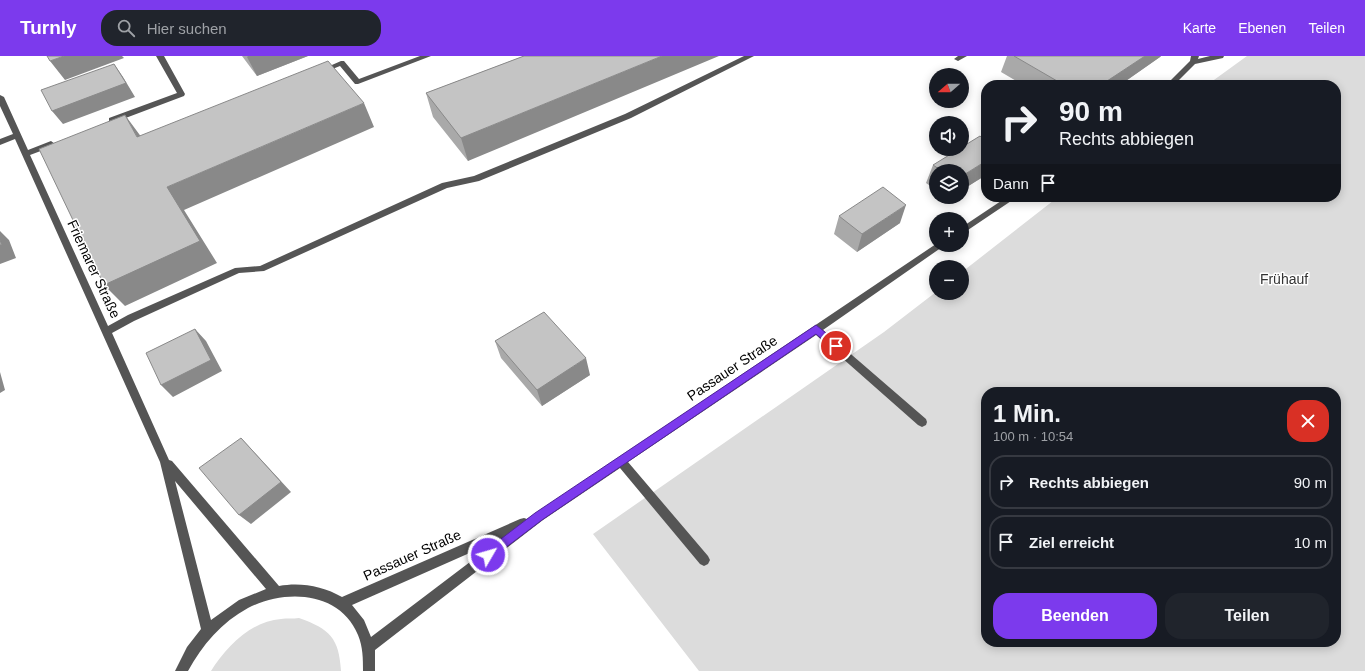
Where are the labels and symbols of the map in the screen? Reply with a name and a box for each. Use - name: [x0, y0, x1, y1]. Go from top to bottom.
- north arrow: [929, 68, 969, 108]
- street label: Friemarer Straße: [64, 217, 124, 321]
- park label: Frühauf: [1260, 271, 1308, 287]
- pin: [819, 329, 853, 363]
- street label: Passauer Straße: [684, 332, 780, 404]
- street label: Passauer Straße: [361, 526, 463, 584]
- position arrow: [467, 534, 509, 576]

